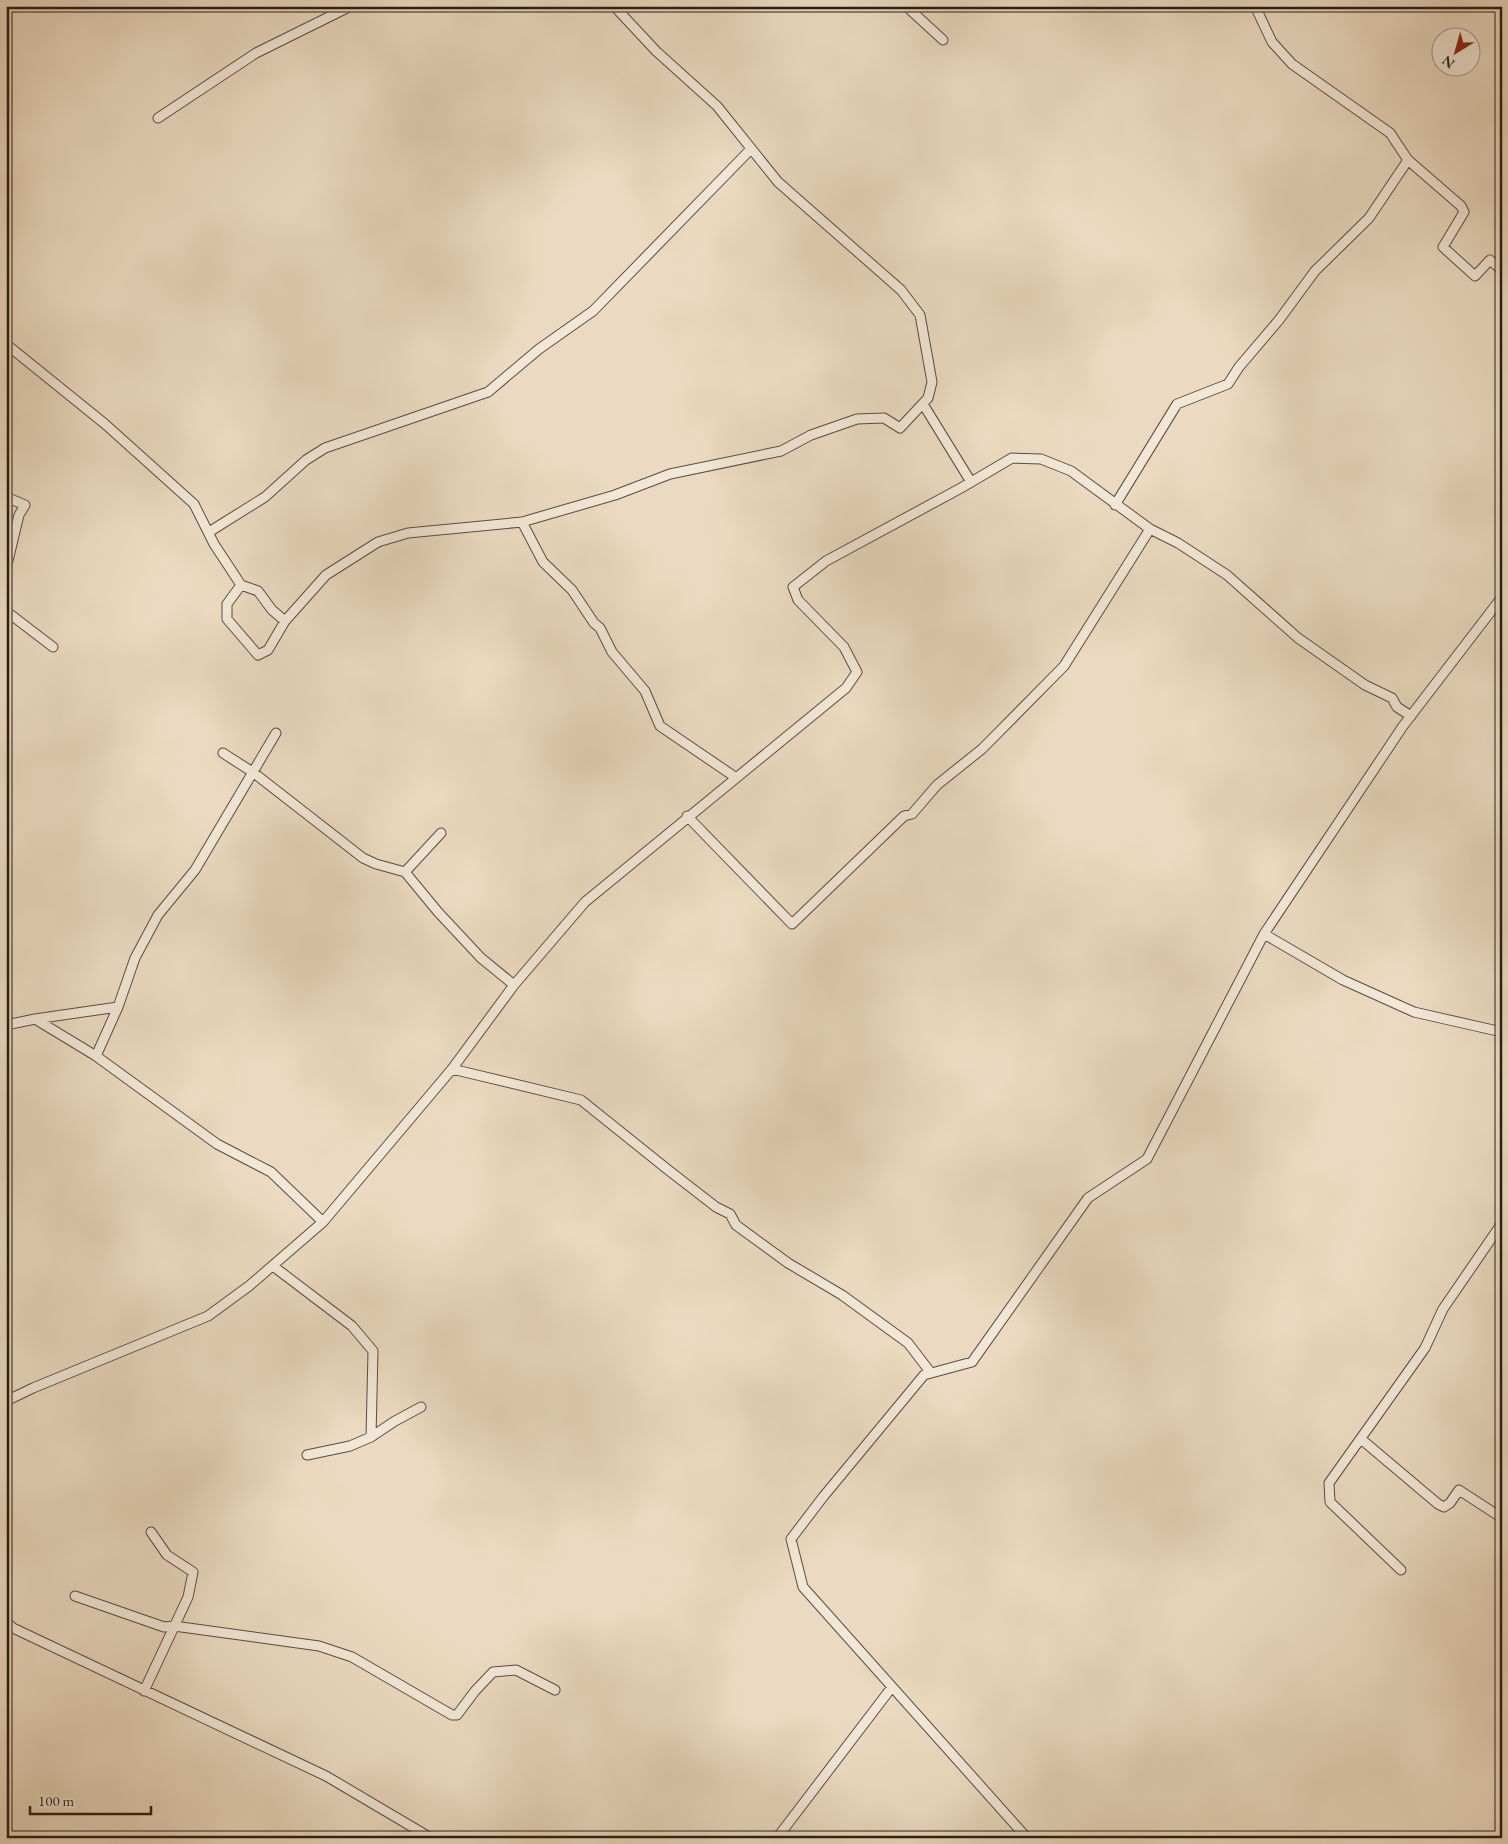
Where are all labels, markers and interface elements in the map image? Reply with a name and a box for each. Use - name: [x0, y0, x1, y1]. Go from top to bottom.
- north arrow: [1430, 28, 1480, 78]
- text: N: [1438, 51, 1458, 73]
- scale bar: [30, 1784, 151, 1816]
- text: 100 m: [38, 1791, 75, 1810]

